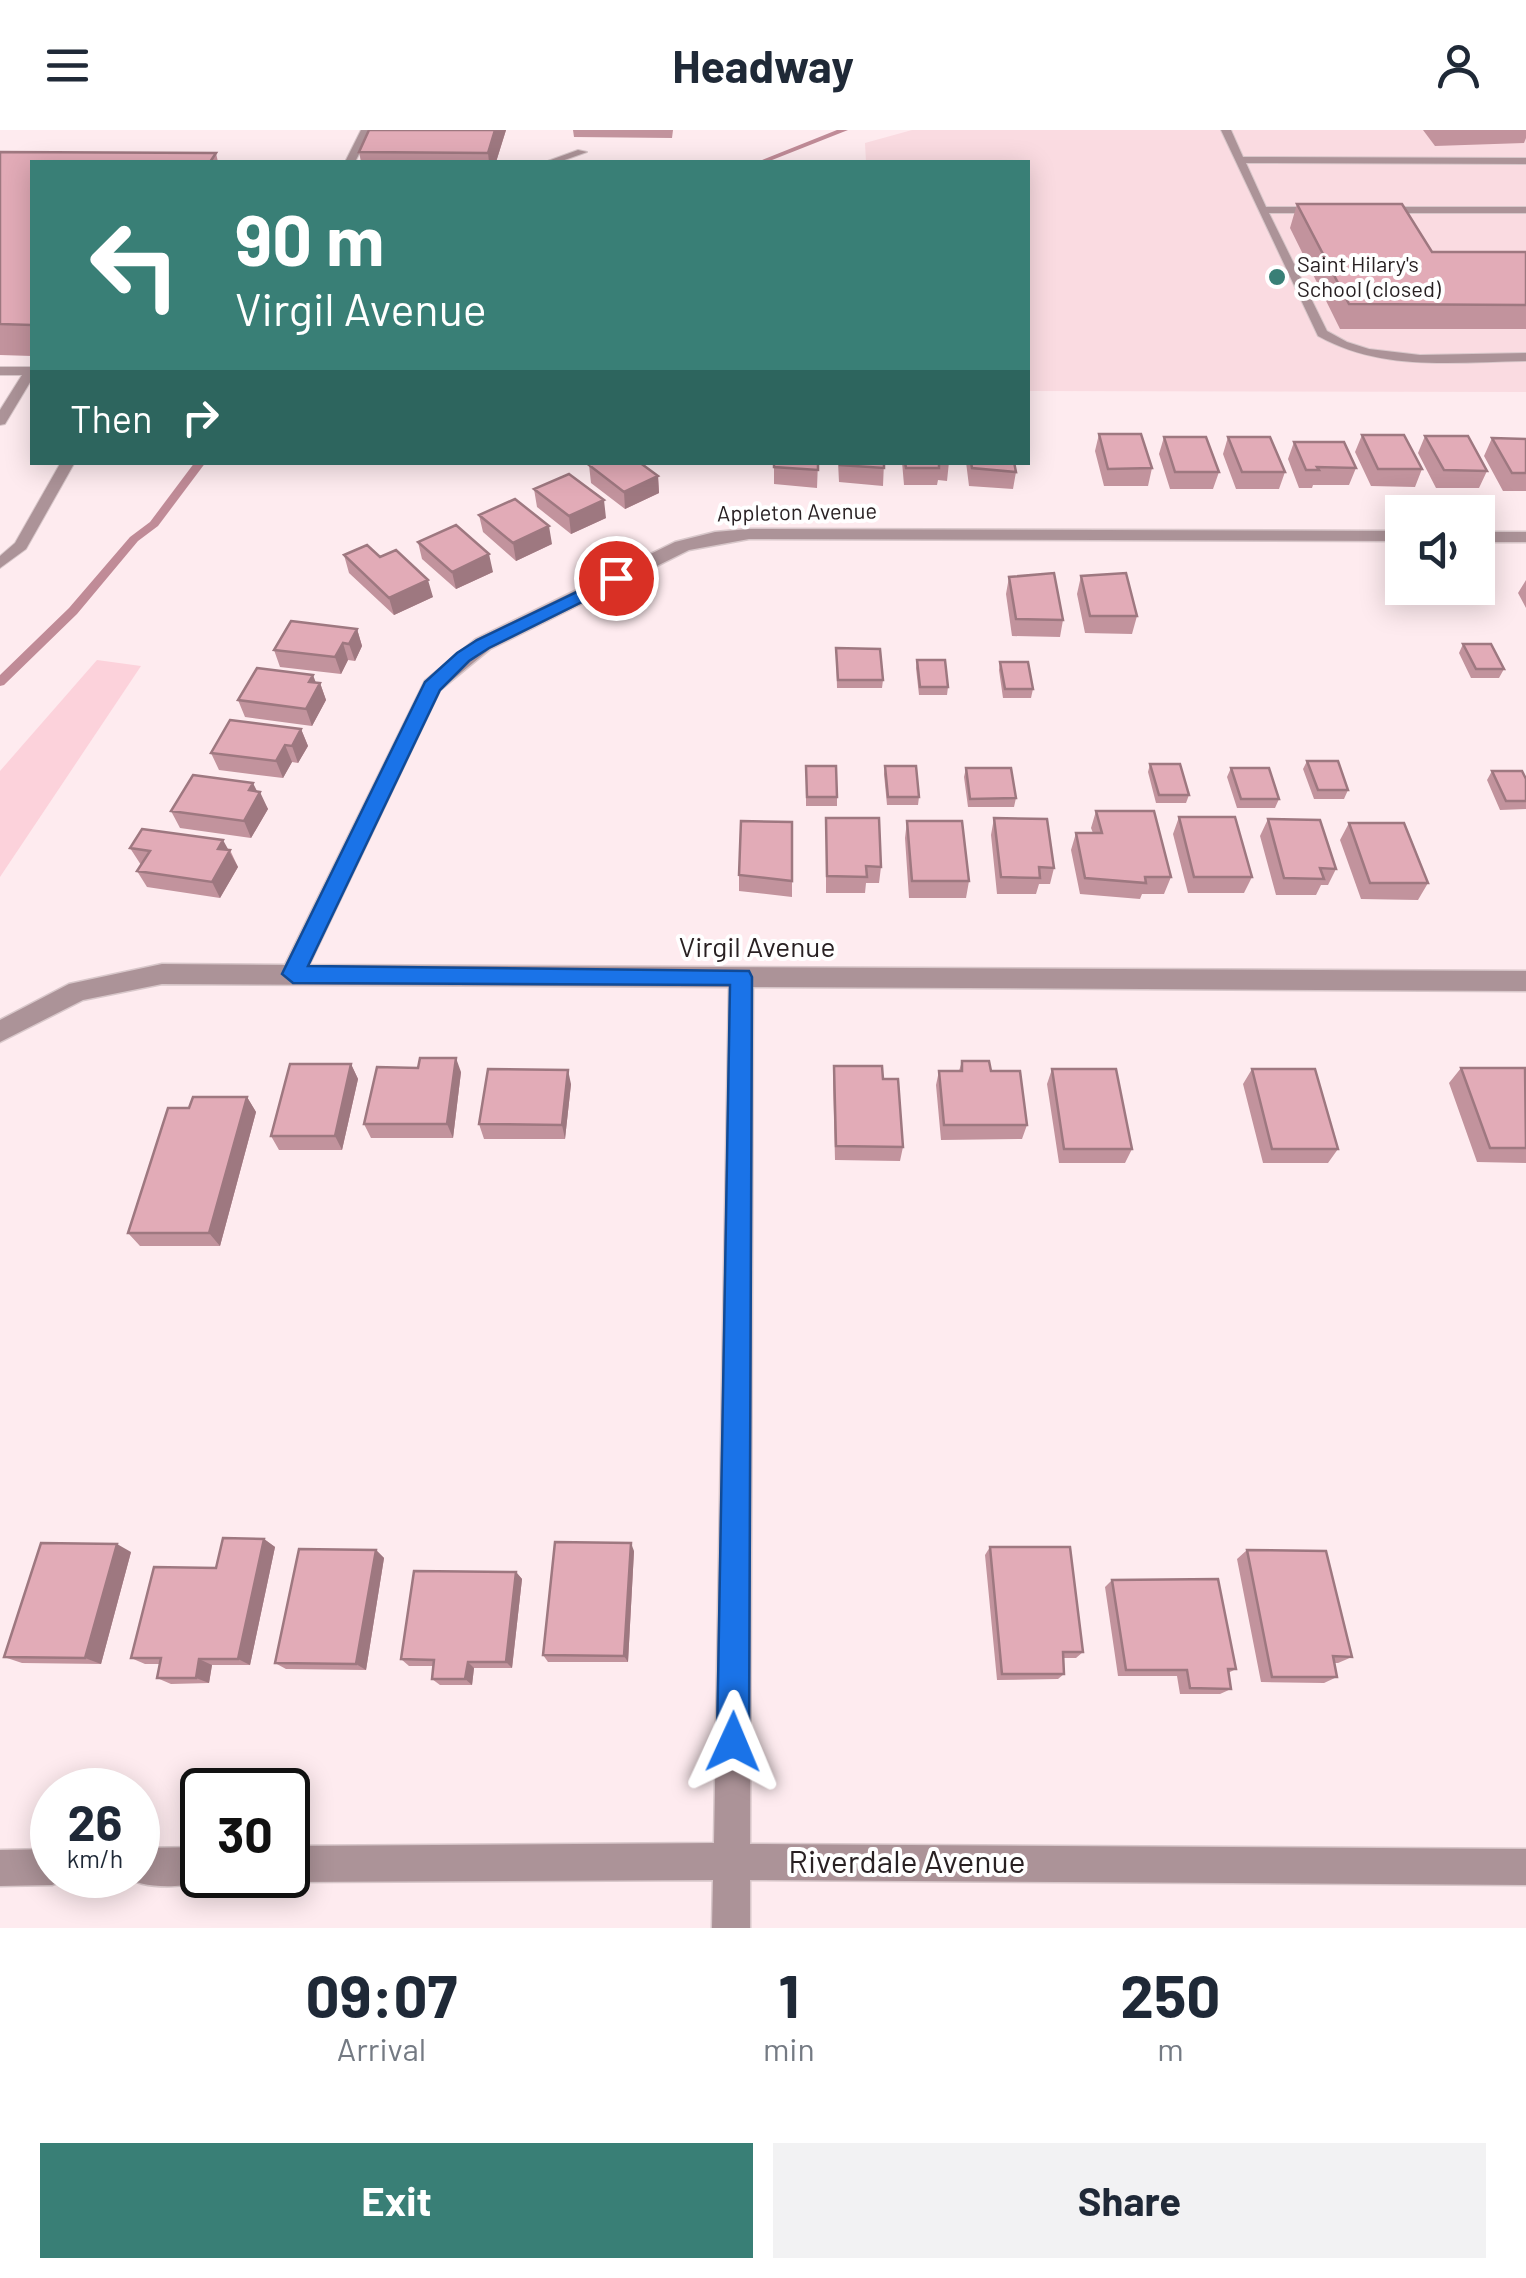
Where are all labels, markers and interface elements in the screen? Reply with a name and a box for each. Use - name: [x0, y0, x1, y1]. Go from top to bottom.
- icon: menu: [40, 38, 95, 93]
- text: Headway: [672, 38, 854, 92]
- icon: person: [1431, 38, 1486, 93]
- text: 90 m: [235, 196, 385, 280]
- icon: left: [70, 200, 200, 330]
- place label: Saint Hilary's School (closed): [1297, 250, 1441, 301]
- marker: Saint Hilary's School (closed): [1266, 266, 1288, 288]
- text: Virgil Avenue: [235, 281, 487, 335]
- icon: right: [173, 390, 228, 445]
- text: Then: [70, 395, 153, 441]
- map controls: [1385, 495, 1495, 605]
- button: sound: [1385, 495, 1495, 605]
- street label: Appleton Avenue: [717, 497, 877, 525]
- pin: [574, 536, 659, 621]
- icon: arrive: [589, 551, 644, 606]
- street label: Virgil Avenue: [679, 929, 835, 963]
- position arrow: [681, 1690, 785, 1794]
- speed limit sign: 30: [180, 1768, 310, 1898]
- text: 26: [68, 1791, 122, 1851]
- street label: Riverdale Avenue: [788, 1841, 1026, 1879]
- text: km/h: [67, 1843, 123, 1873]
- text: 09:07: [306, 1958, 457, 2030]
- text: 1: [778, 1958, 799, 2030]
- text: 250: [1120, 1958, 1220, 2030]
- text: Arrival: [337, 2029, 426, 2067]
- text: min: [763, 2029, 815, 2067]
- text: m: [1157, 2029, 1184, 2067]
- button: Exit: [40, 2143, 753, 2258]
- button: Share: [773, 2143, 1486, 2258]

